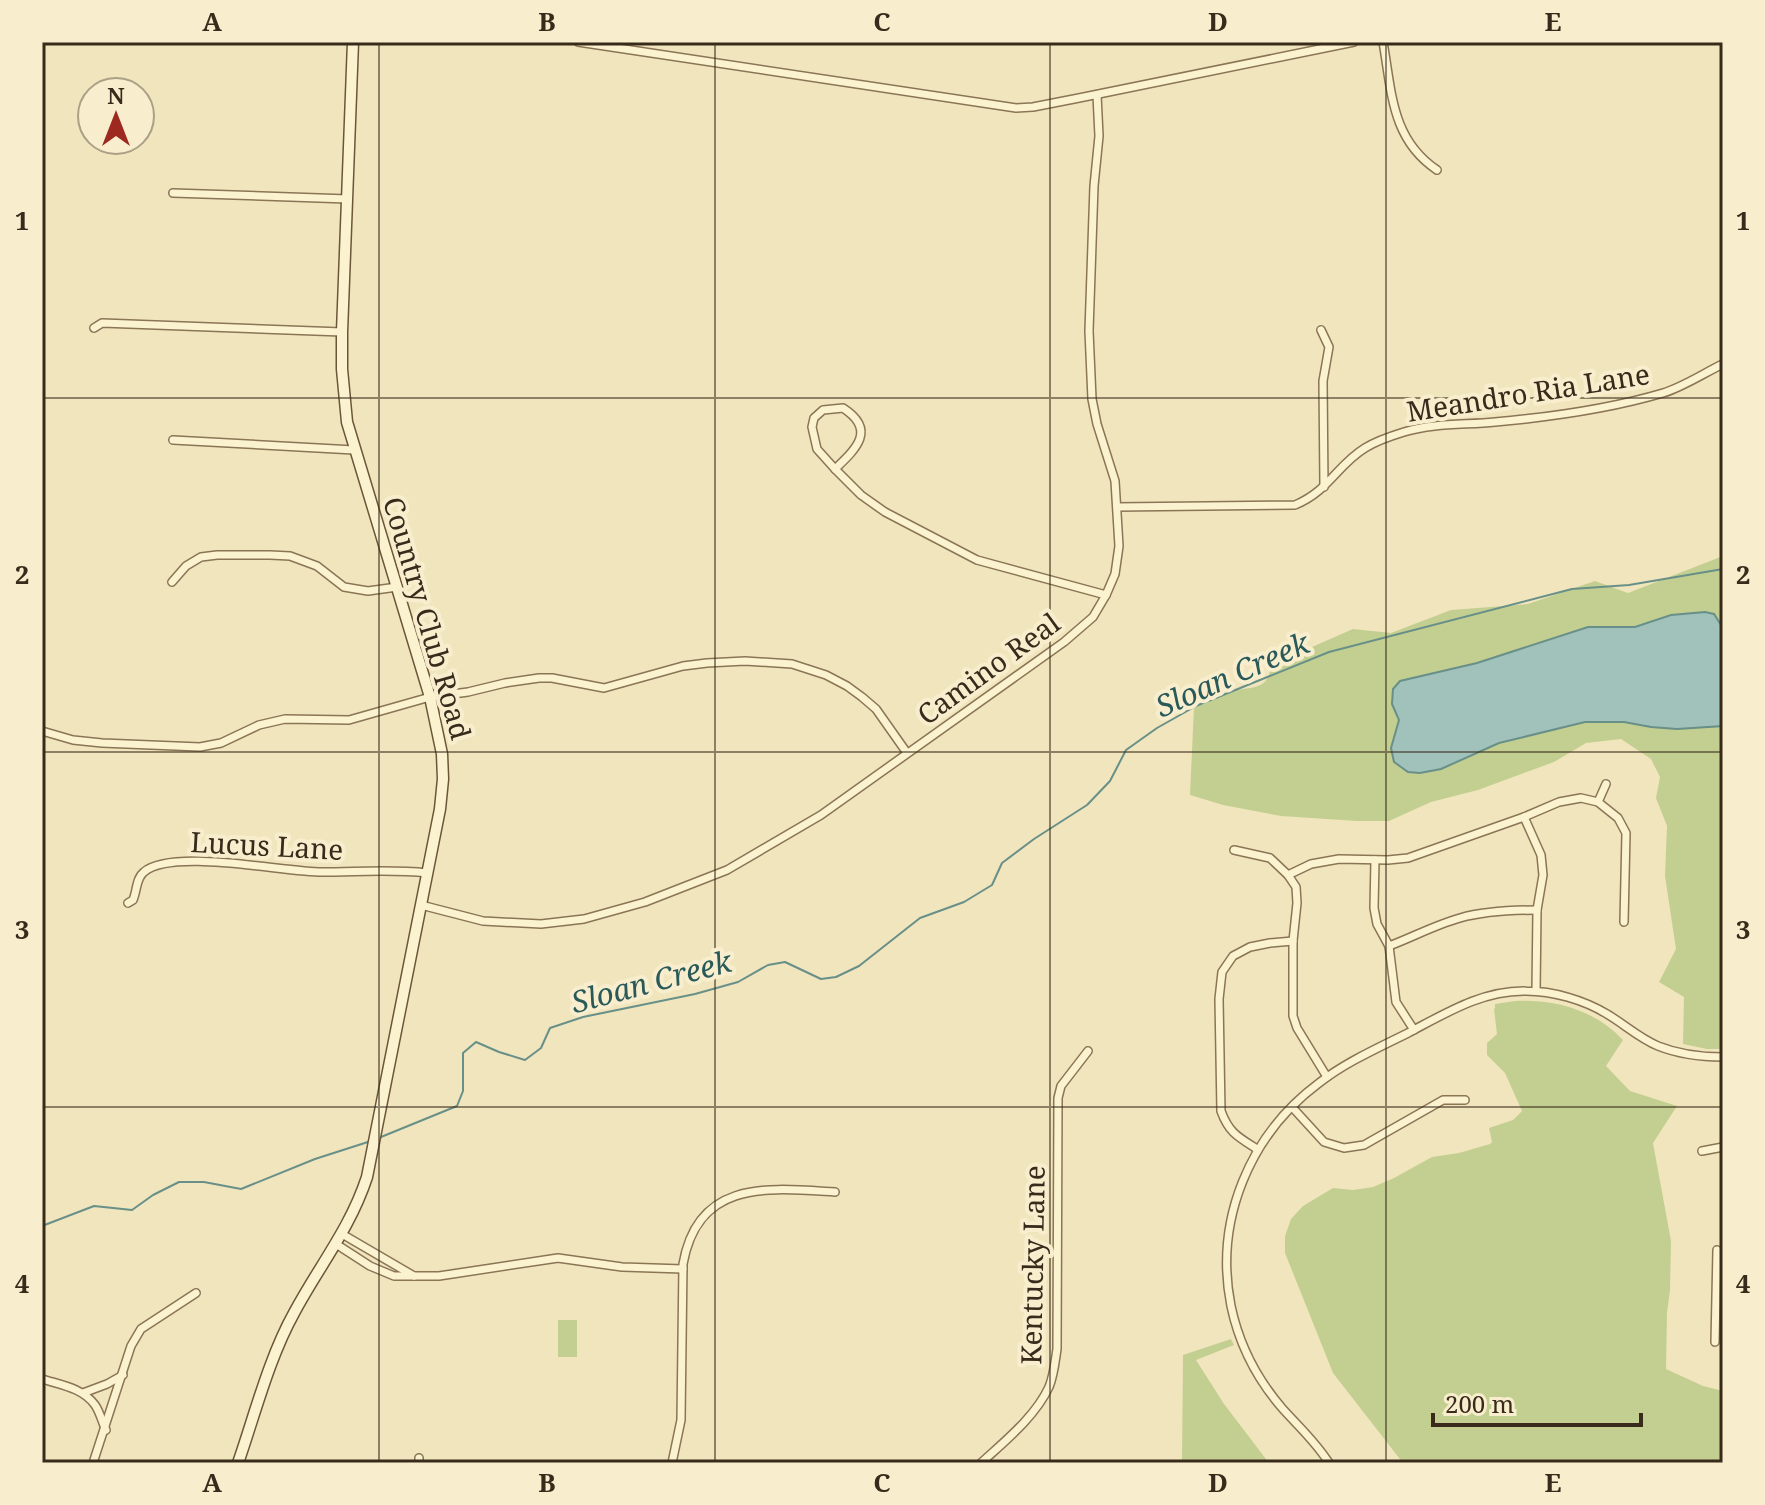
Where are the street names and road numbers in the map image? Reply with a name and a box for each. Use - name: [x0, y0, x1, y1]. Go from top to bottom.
- street label: Meandro Ria Lane: [1404, 354, 1652, 430]
- street label: Country Club Road: [375, 492, 481, 744]
- street label: Camino Real: [909, 603, 1067, 733]
- street label: Lucus Lane: [190, 822, 344, 868]
- street label: Kentucky Lane: [1011, 1165, 1053, 1365]

